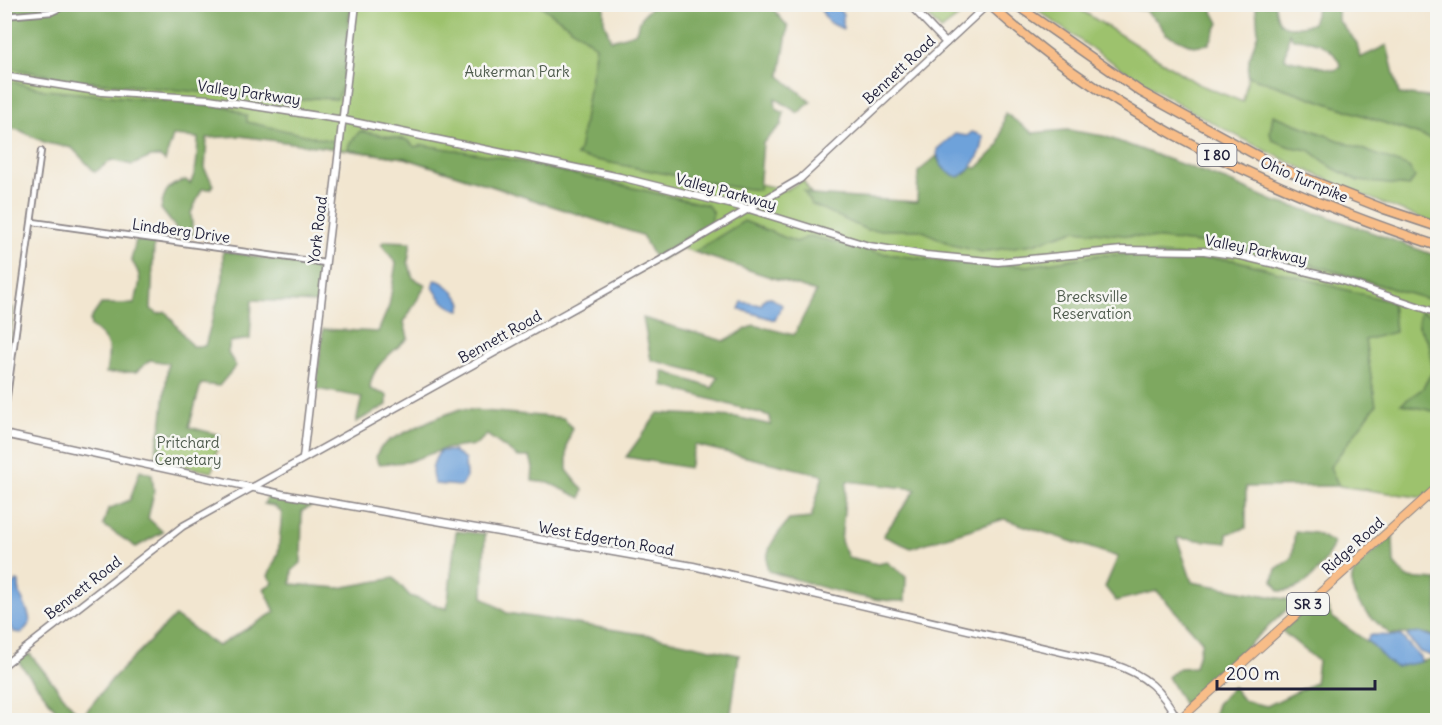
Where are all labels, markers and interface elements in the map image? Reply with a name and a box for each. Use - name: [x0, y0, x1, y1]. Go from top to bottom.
- street label: Bennett Road: [858, 31, 939, 108]
- park label: Aukerman Park: [464, 62, 570, 81]
- street label: Valley Parkway: [196, 76, 302, 109]
- road number: I 80: [1198, 144, 1236, 166]
- street label: Ohio Turnpike: [1257, 153, 1351, 207]
- street label: Valley Parkway: [673, 169, 779, 214]
- street label: York Road: [304, 195, 331, 265]
- street label: Lindberg Drive: [131, 214, 231, 247]
- street label: Valley Parkway: [1203, 230, 1309, 269]
- park label: Brecksville Reservation: [1052, 287, 1132, 323]
- street label: Bennett Road: [455, 306, 545, 367]
- park label: Pritchard Cemetary: [154, 433, 222, 469]
- street label: Ridge Road: [1318, 513, 1388, 578]
- street label: West Edgerton Road: [537, 517, 676, 560]
- street label: Bennett Road: [41, 552, 125, 623]
- road number: SR 3: [1287, 593, 1329, 615]
- scale bar: [1217, 653, 1374, 691]
- text: 200 m: [1226, 662, 1280, 685]

